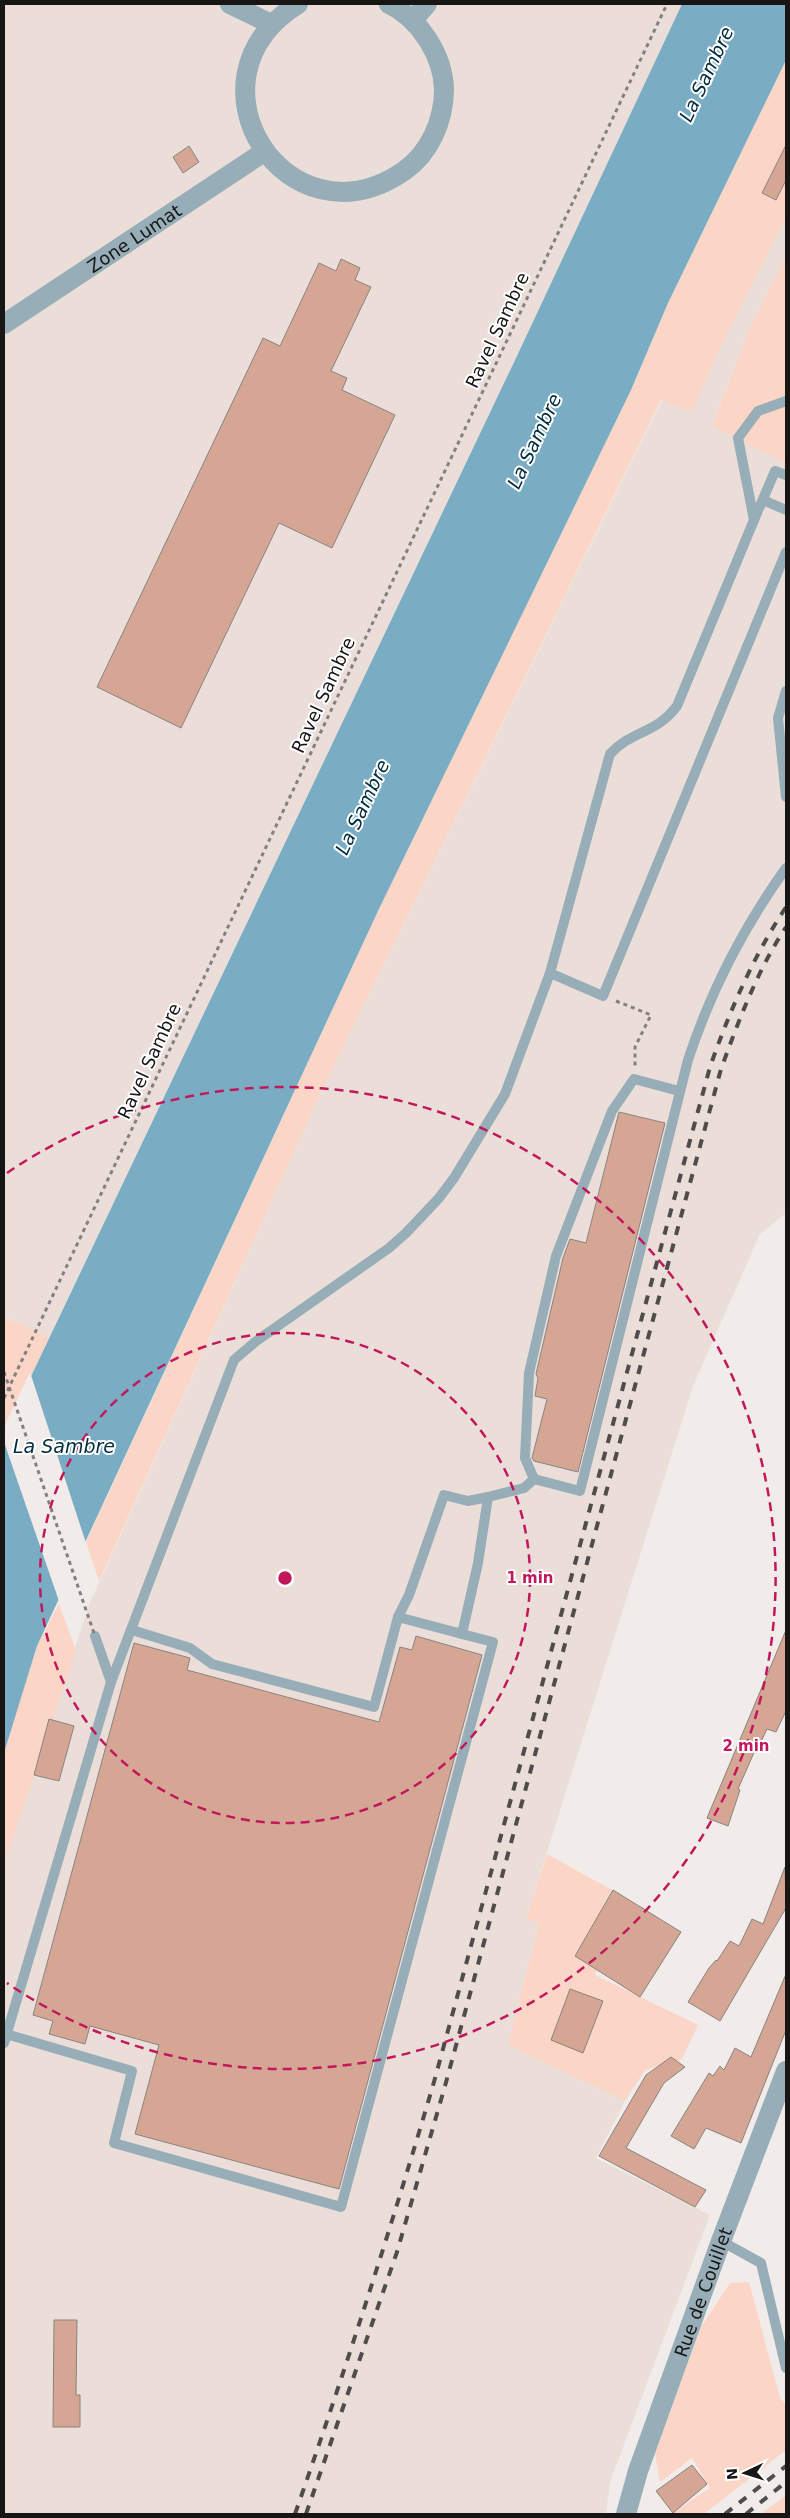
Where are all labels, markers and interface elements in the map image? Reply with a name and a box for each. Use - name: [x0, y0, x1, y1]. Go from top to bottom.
- water label: La Sambre: [674, 23, 738, 125]
- street label: Zone Lumat: [83, 199, 185, 277]
- street label: Ravel Sambre: [461, 269, 533, 391]
- water label: La Sambre: [502, 390, 566, 492]
- street label: Ravel Sambre: [287, 634, 359, 756]
- water label: La Sambre: [330, 756, 394, 858]
- street label: Ravel Sambre: [113, 1000, 185, 1122]
- water label: La Sambre: [13, 1435, 115, 1457]
- centre of rings: [276, 1569, 294, 1587]
- text: 1 min: [506, 1569, 554, 1587]
- text: 2 min: [722, 1737, 770, 1755]
- street label: Rue de Couillet: [670, 2224, 736, 2360]
- north arrow: [720, 2448, 770, 2498]
- text: N: [724, 2468, 740, 2480]

